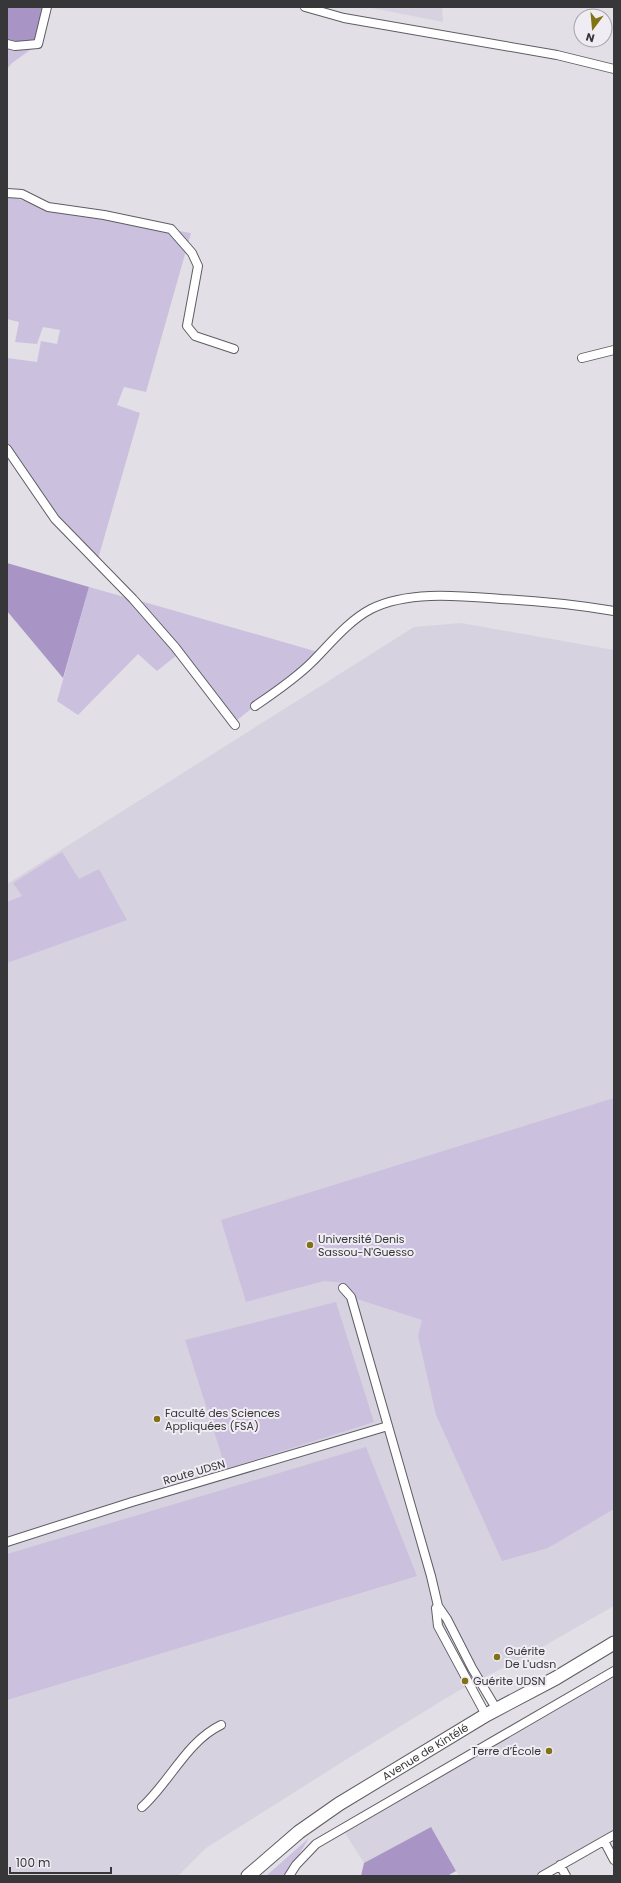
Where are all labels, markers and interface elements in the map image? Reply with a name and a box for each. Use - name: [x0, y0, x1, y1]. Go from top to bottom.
- north arrow: [573, 8, 613, 48]
- text: N: [584, 29, 596, 46]
- place label: Université Denis Sassou-N'Guesso: [318, 1231, 414, 1260]
- marker: Université Denis Sassou-N'Guesso: [305, 1240, 315, 1250]
- place label: Faculté des Sciences Appliquées (FSA): [165, 1405, 280, 1434]
- marker: Faculté des Sciences Appliquées (FSA): [152, 1414, 162, 1424]
- street label: Route UDSN: [161, 1456, 227, 1488]
- place label: Guérite De L'udsn: [505, 1643, 556, 1672]
- marker: Guérite De L'udsn: [492, 1652, 502, 1662]
- place label: Guérite UDSN: [473, 1673, 545, 1689]
- marker: Guérite UDSN: [460, 1676, 470, 1686]
- street label: Avenue de Kintélé: [379, 1719, 472, 1784]
- place label: Terre d’École: [472, 1743, 541, 1759]
- marker: Terre d’École: [544, 1746, 554, 1756]
- scale bar: [10, 1849, 111, 1875]
- text: 100 m: [16, 1854, 50, 1871]

